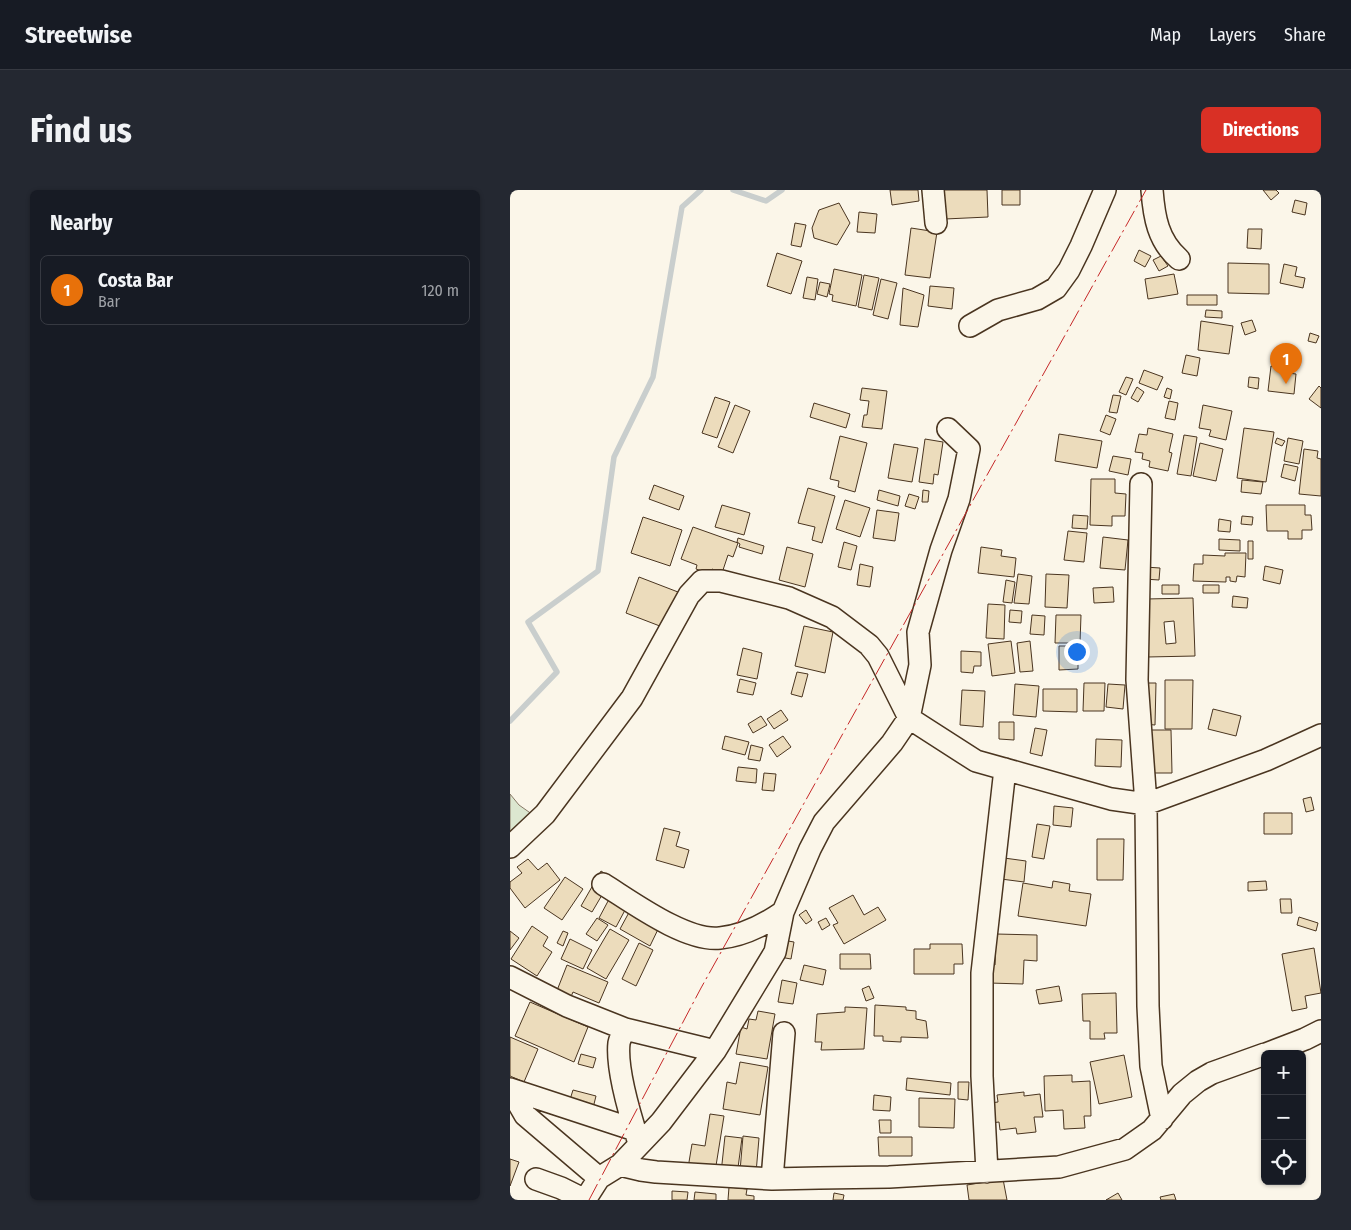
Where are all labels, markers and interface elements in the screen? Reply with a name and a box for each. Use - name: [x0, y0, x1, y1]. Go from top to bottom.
- text: Streetwise: [25, 21, 132, 49]
- text: Map: [1150, 24, 1181, 46]
- text: Layers: [1209, 24, 1256, 46]
- text: Share: [1284, 24, 1326, 46]
- button: Directions: [1201, 107, 1321, 153]
- text: Find us: [30, 109, 132, 151]
- text: Nearby: [50, 210, 112, 236]
- text: Costa Bar: [98, 269, 173, 292]
- text: 1: [64, 281, 70, 300]
- text: 120 m: [421, 281, 459, 300]
- text: Bar: [98, 292, 120, 311]
- pin: 1: [1270, 343, 1302, 384]
- your location: [1064, 639, 1090, 665]
- map controls: [1261, 1050, 1306, 1185]
- button: +: [1261, 1050, 1306, 1095]
- button: −: [1261, 1095, 1306, 1140]
- button: locate: [1261, 1140, 1306, 1185]

